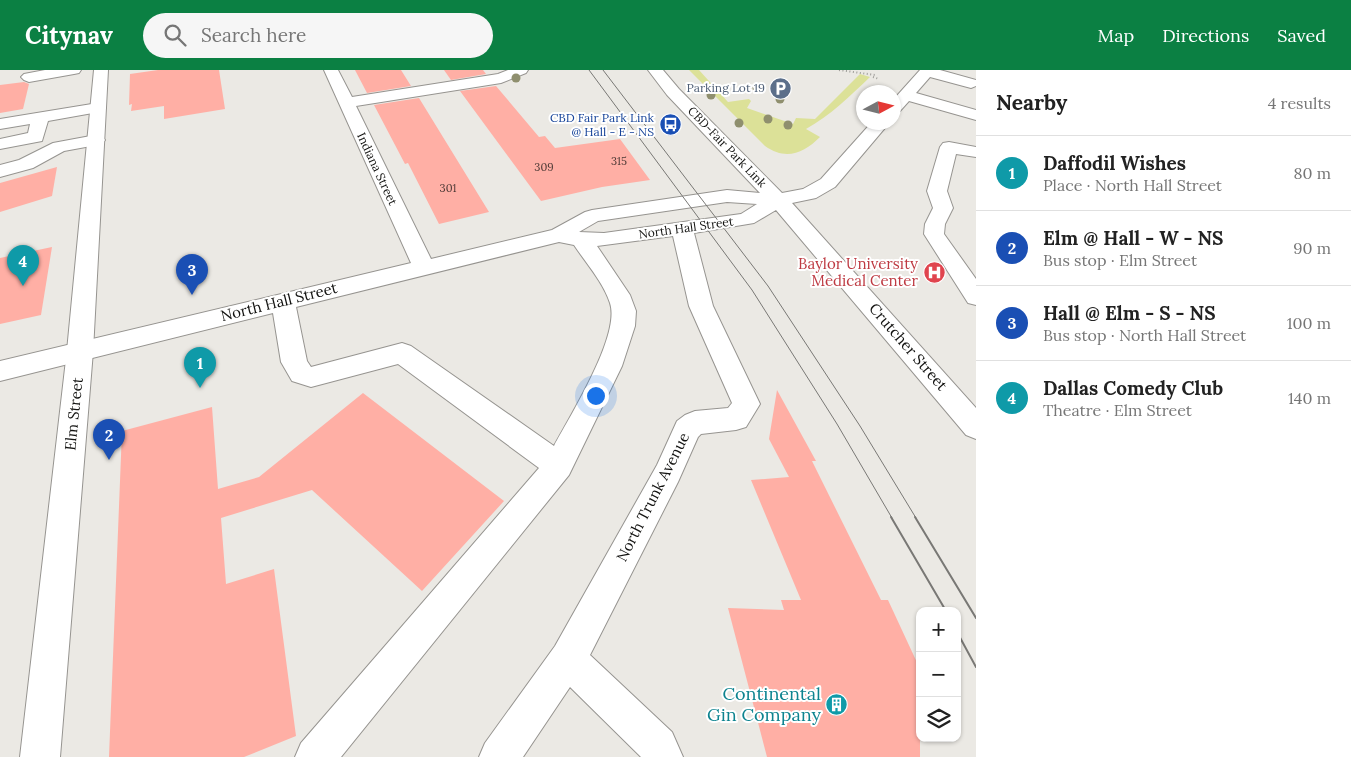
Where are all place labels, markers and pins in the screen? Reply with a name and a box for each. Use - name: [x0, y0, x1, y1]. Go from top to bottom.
- parking icon: Parking Lot 19: [769, 76, 793, 100]
- place label: Parking Lot 19: [687, 80, 765, 95]
- place label: CBD Fair Park Link @ Hall - E - NS: [550, 110, 655, 139]
- bus stop icon: CBD Fair Park Link @ Hall - E - NS: [658, 113, 682, 137]
- pin: 4: [7, 245, 39, 286]
- pin: 3: [176, 254, 208, 295]
- place label: Baylor University Medical Center: [798, 254, 919, 290]
- hospital icon: Baylor University Medical Center: [922, 261, 946, 285]
- pin: 1: [184, 347, 216, 388]
- pin: 2: [93, 419, 125, 460]
- place label: Continental Gin Company: [707, 682, 821, 726]
- building icon: Continental Gin Company: [825, 692, 849, 716]

